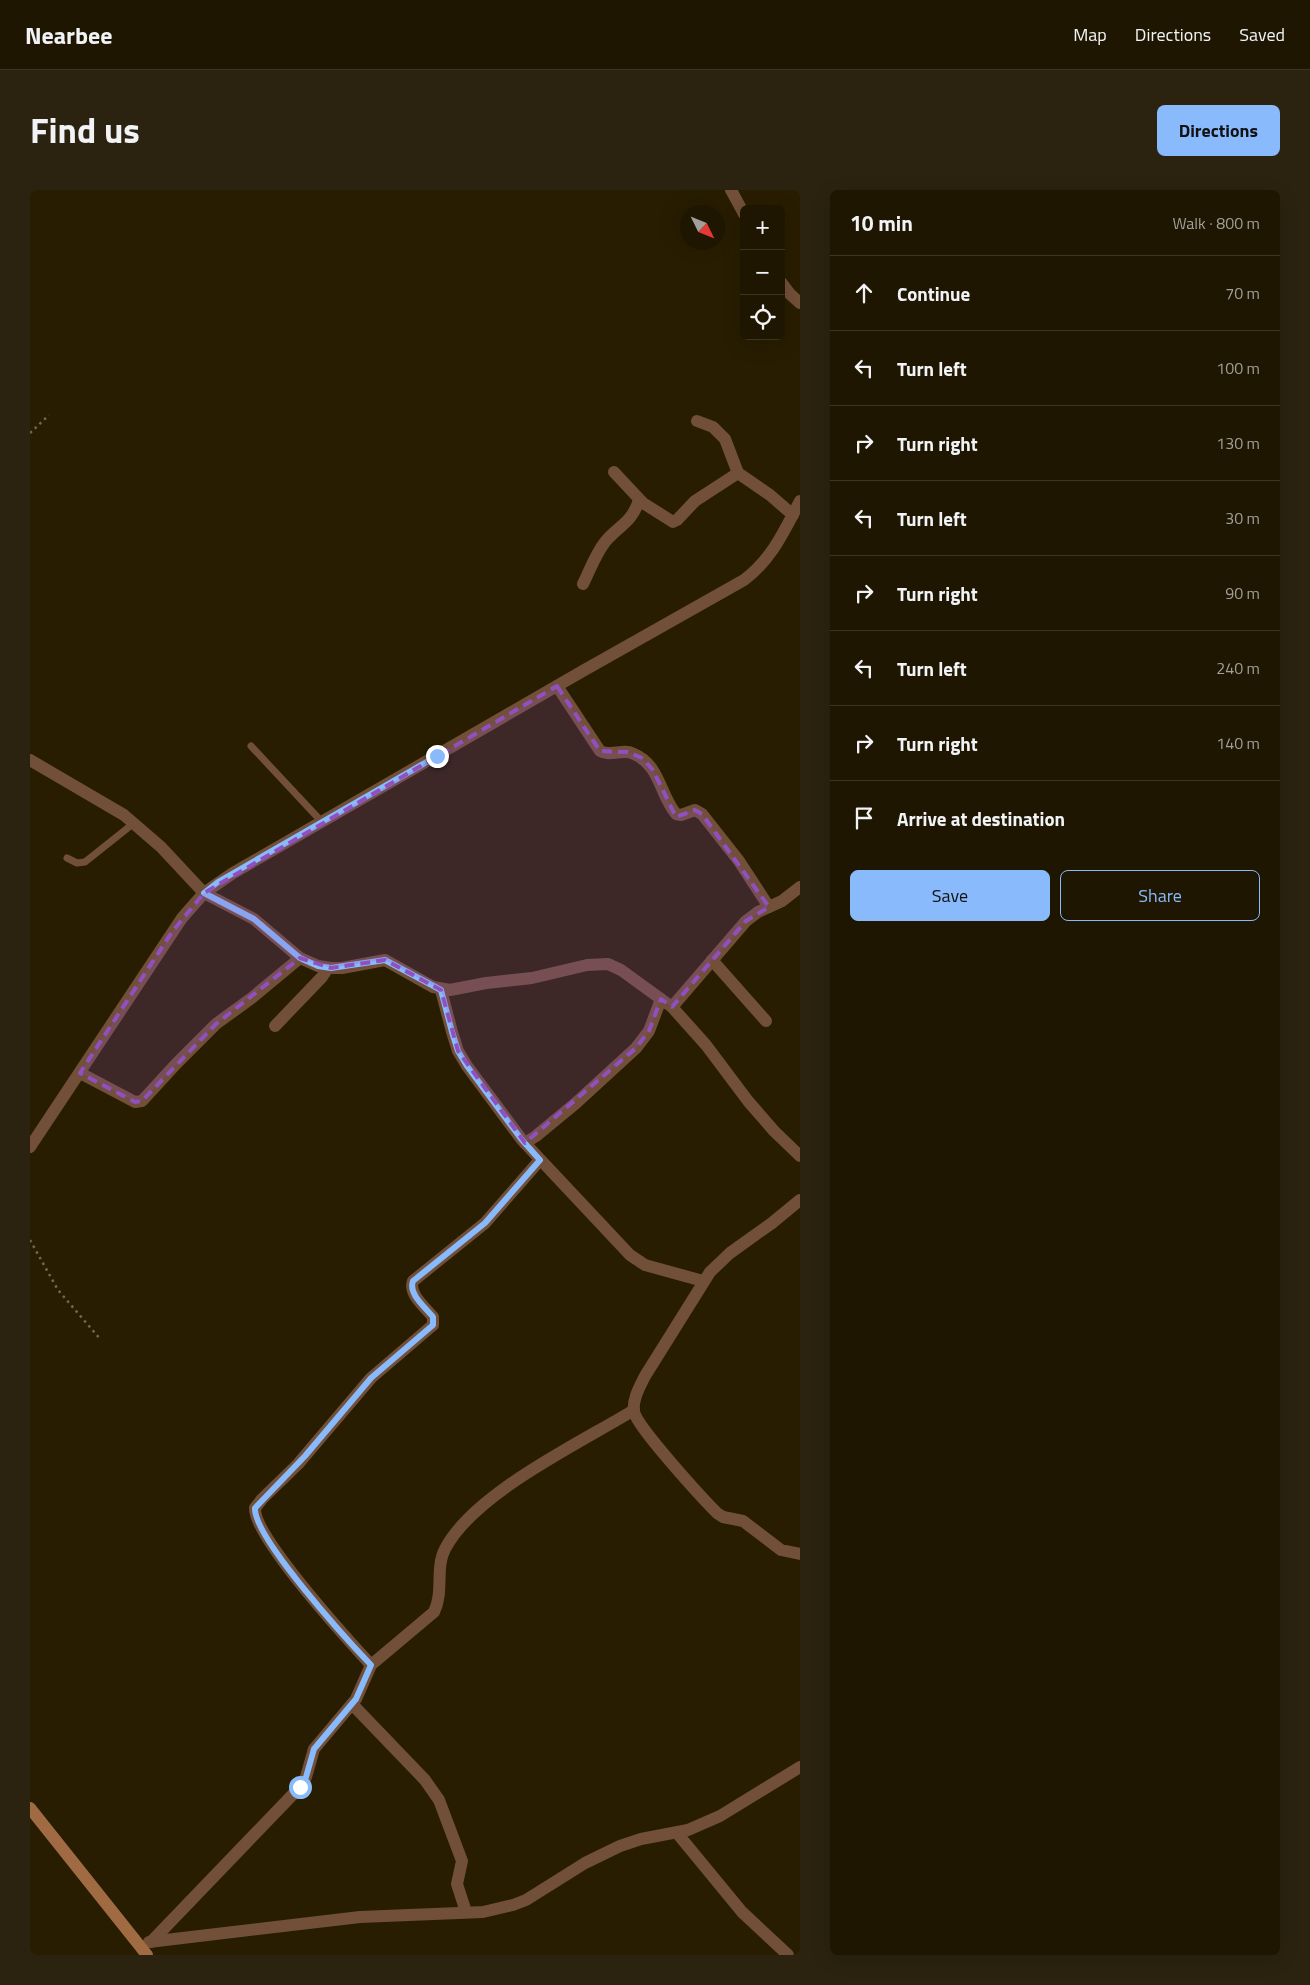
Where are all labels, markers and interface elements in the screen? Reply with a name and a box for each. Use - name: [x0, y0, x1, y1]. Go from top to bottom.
- text: Nearbee: [25, 17, 112, 53]
- text: Map: [1073, 21, 1107, 48]
- text: Directions: [1135, 21, 1211, 48]
- text: Saved: [1239, 21, 1285, 48]
- text: Find us: [30, 103, 140, 157]
- button: Directions: [1157, 105, 1280, 156]
- north arrow: [680, 205, 725, 250]
- map controls: [740, 205, 785, 340]
- button: +: [740, 205, 785, 250]
- text: 10 min: [850, 207, 913, 239]
- text: Walk · 800 m: [1172, 211, 1260, 235]
- button: −: [740, 250, 785, 295]
- icon: ahead: [850, 279, 878, 307]
- text: Continue: [897, 279, 970, 308]
- text: 70 m: [1225, 281, 1260, 305]
- button: locate: [740, 295, 785, 340]
- icon: left: [850, 354, 878, 382]
- text: Turn left: [897, 354, 967, 383]
- text: 100 m: [1216, 356, 1260, 380]
- icon: right: [850, 429, 878, 457]
- text: Turn right: [897, 429, 978, 458]
- text: 130 m: [1216, 431, 1260, 455]
- icon: left: [850, 504, 878, 532]
- text: Turn left: [897, 504, 967, 533]
- text: 30 m: [1225, 506, 1260, 530]
- icon: right: [850, 579, 878, 607]
- text: Turn right: [897, 579, 978, 608]
- text: 90 m: [1225, 581, 1260, 605]
- icon: left: [850, 654, 878, 682]
- text: Turn left: [897, 654, 967, 683]
- text: 240 m: [1216, 656, 1260, 680]
- icon: right: [850, 729, 878, 757]
- text: Turn right: [897, 729, 978, 758]
- text: 140 m: [1216, 731, 1260, 755]
- route end: [426, 745, 449, 768]
- icon: arrive: [850, 804, 878, 832]
- text: Arrive at destination: [897, 804, 1065, 833]
- button: Save: [850, 870, 1050, 921]
- button: Share: [1060, 870, 1260, 921]
- route start: [289, 1776, 312, 1799]

